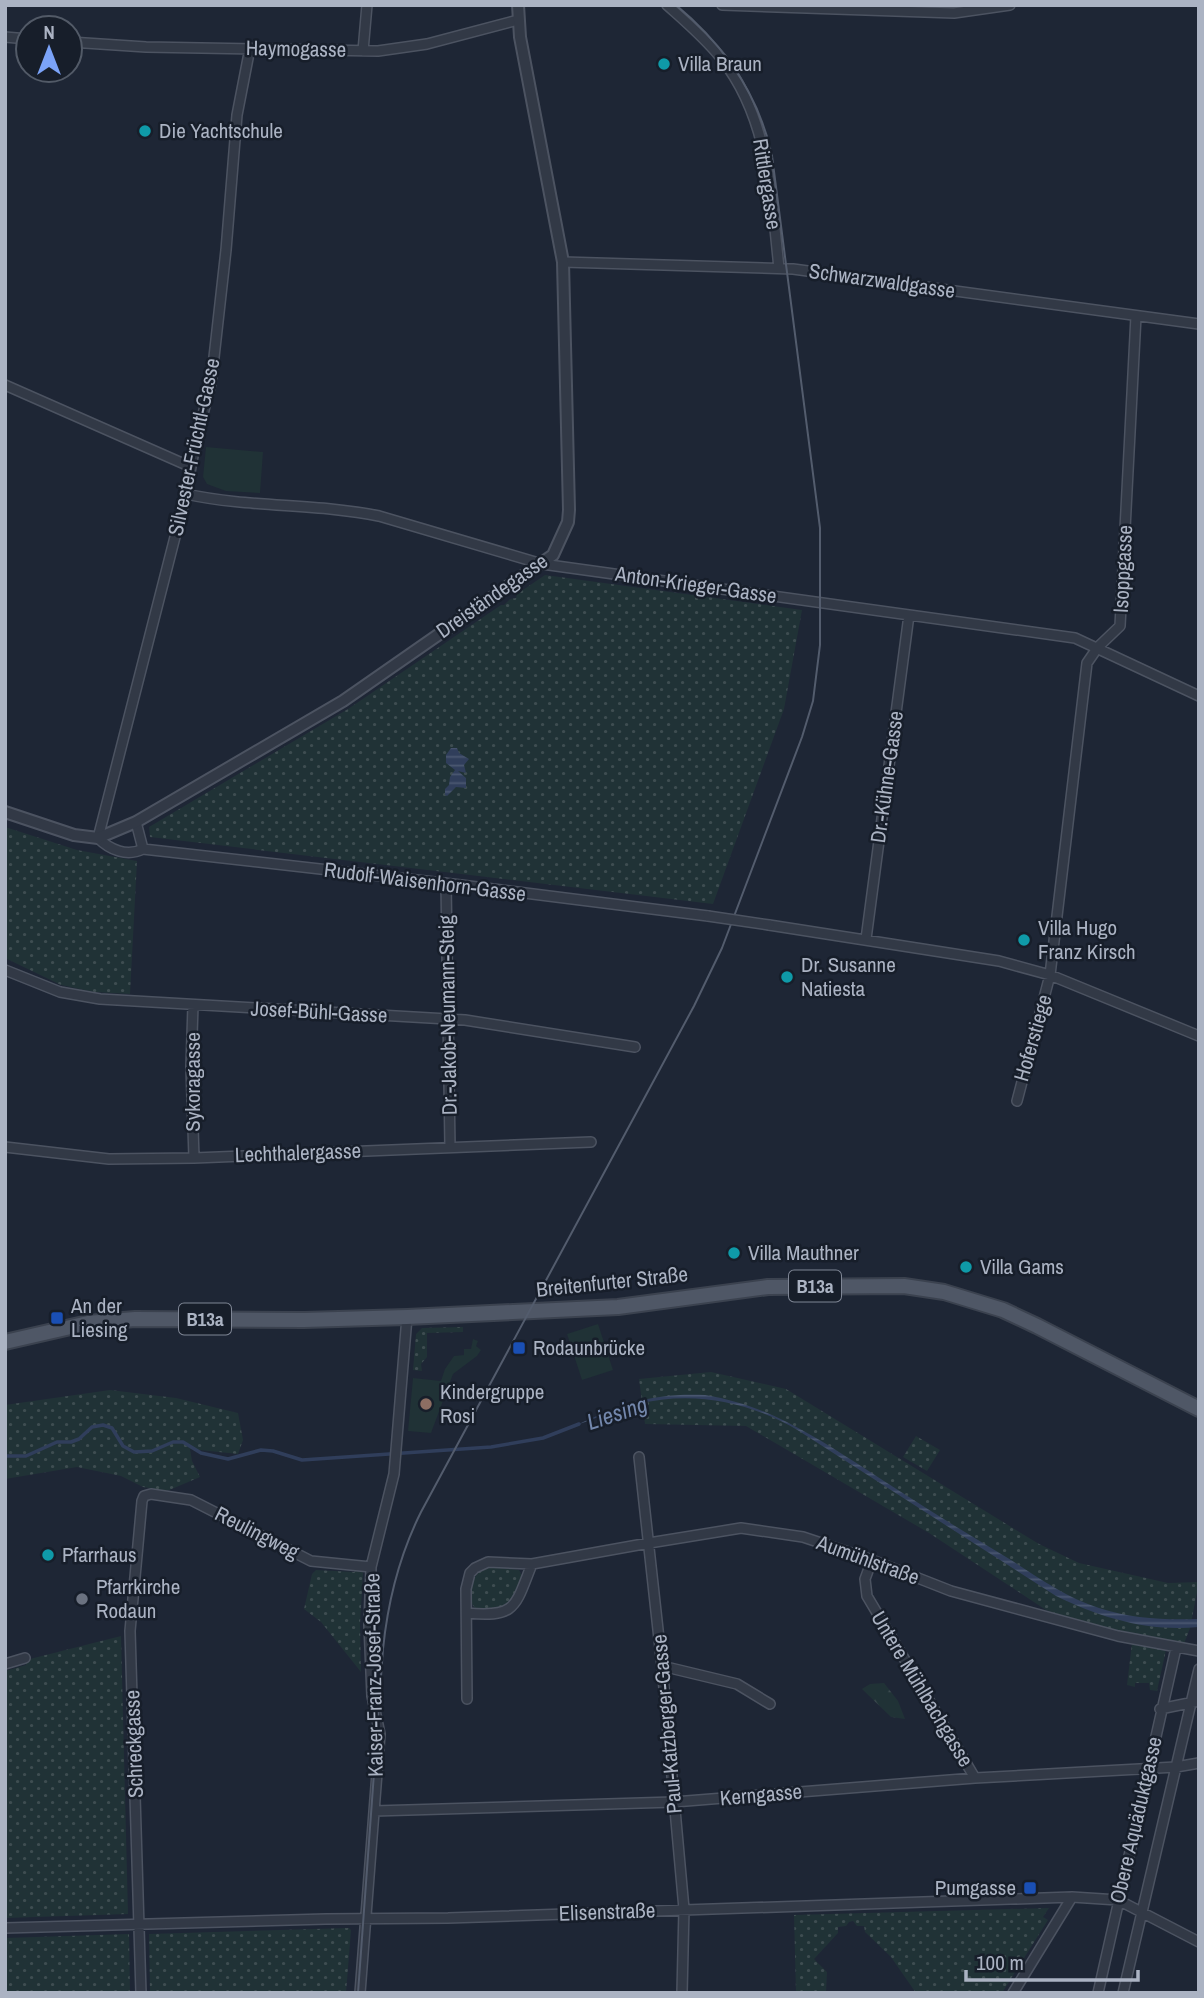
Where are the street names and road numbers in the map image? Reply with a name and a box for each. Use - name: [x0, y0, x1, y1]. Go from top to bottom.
- street label: Haymogasse: [246, 33, 347, 64]
- street label: Rittlergasse: [746, 136, 789, 232]
- street label: Schwarzwaldgasse: [807, 256, 957, 305]
- street label: Silvester-Früchtl-Gasse: [161, 355, 226, 538]
- street label: Isoppgasse: [1106, 524, 1139, 614]
- street label: Dreiständegasse: [430, 546, 553, 645]
- street label: Anton-Krieger-Gasse: [612, 559, 779, 610]
- street label: Dr.-Kühne-Gasse: [863, 709, 910, 845]
- street label: Rudolf-Waisenhorn-Gasse: [322, 855, 528, 908]
- street label: Dr.-Jakob-Neumann-Steig: [431, 914, 464, 1115]
- street label: Hoferstiege: [1006, 991, 1059, 1085]
- street label: Josef-Bühl-Gasse: [250, 993, 388, 1030]
- street label: Sykoragasse: [178, 1032, 207, 1132]
- street label: Lechthalergasse: [234, 1136, 362, 1169]
- street label: Breitenfurter Straße: [535, 1259, 689, 1304]
- road number: B13a: [789, 1270, 841, 1302]
- road number: B13a: [179, 1303, 231, 1334]
- street label: Reulingweg: [210, 1499, 305, 1566]
- street label: Aumühlstraße: [812, 1527, 923, 1591]
- street label: Kaiser-Franz-Josef-Straße: [357, 1573, 390, 1777]
- street label: Untere Mühlbachgasse: [864, 1605, 980, 1772]
- street label: Paul-Katzberger-Gasse: [644, 1633, 689, 1815]
- street label: Schreckgasse: [117, 1689, 150, 1799]
- street label: Obere Aquäduktgasse: [1102, 1734, 1169, 1906]
- street label: Kerngasse: [719, 1776, 803, 1813]
- street label: Elisenstraße: [558, 1895, 656, 1928]

